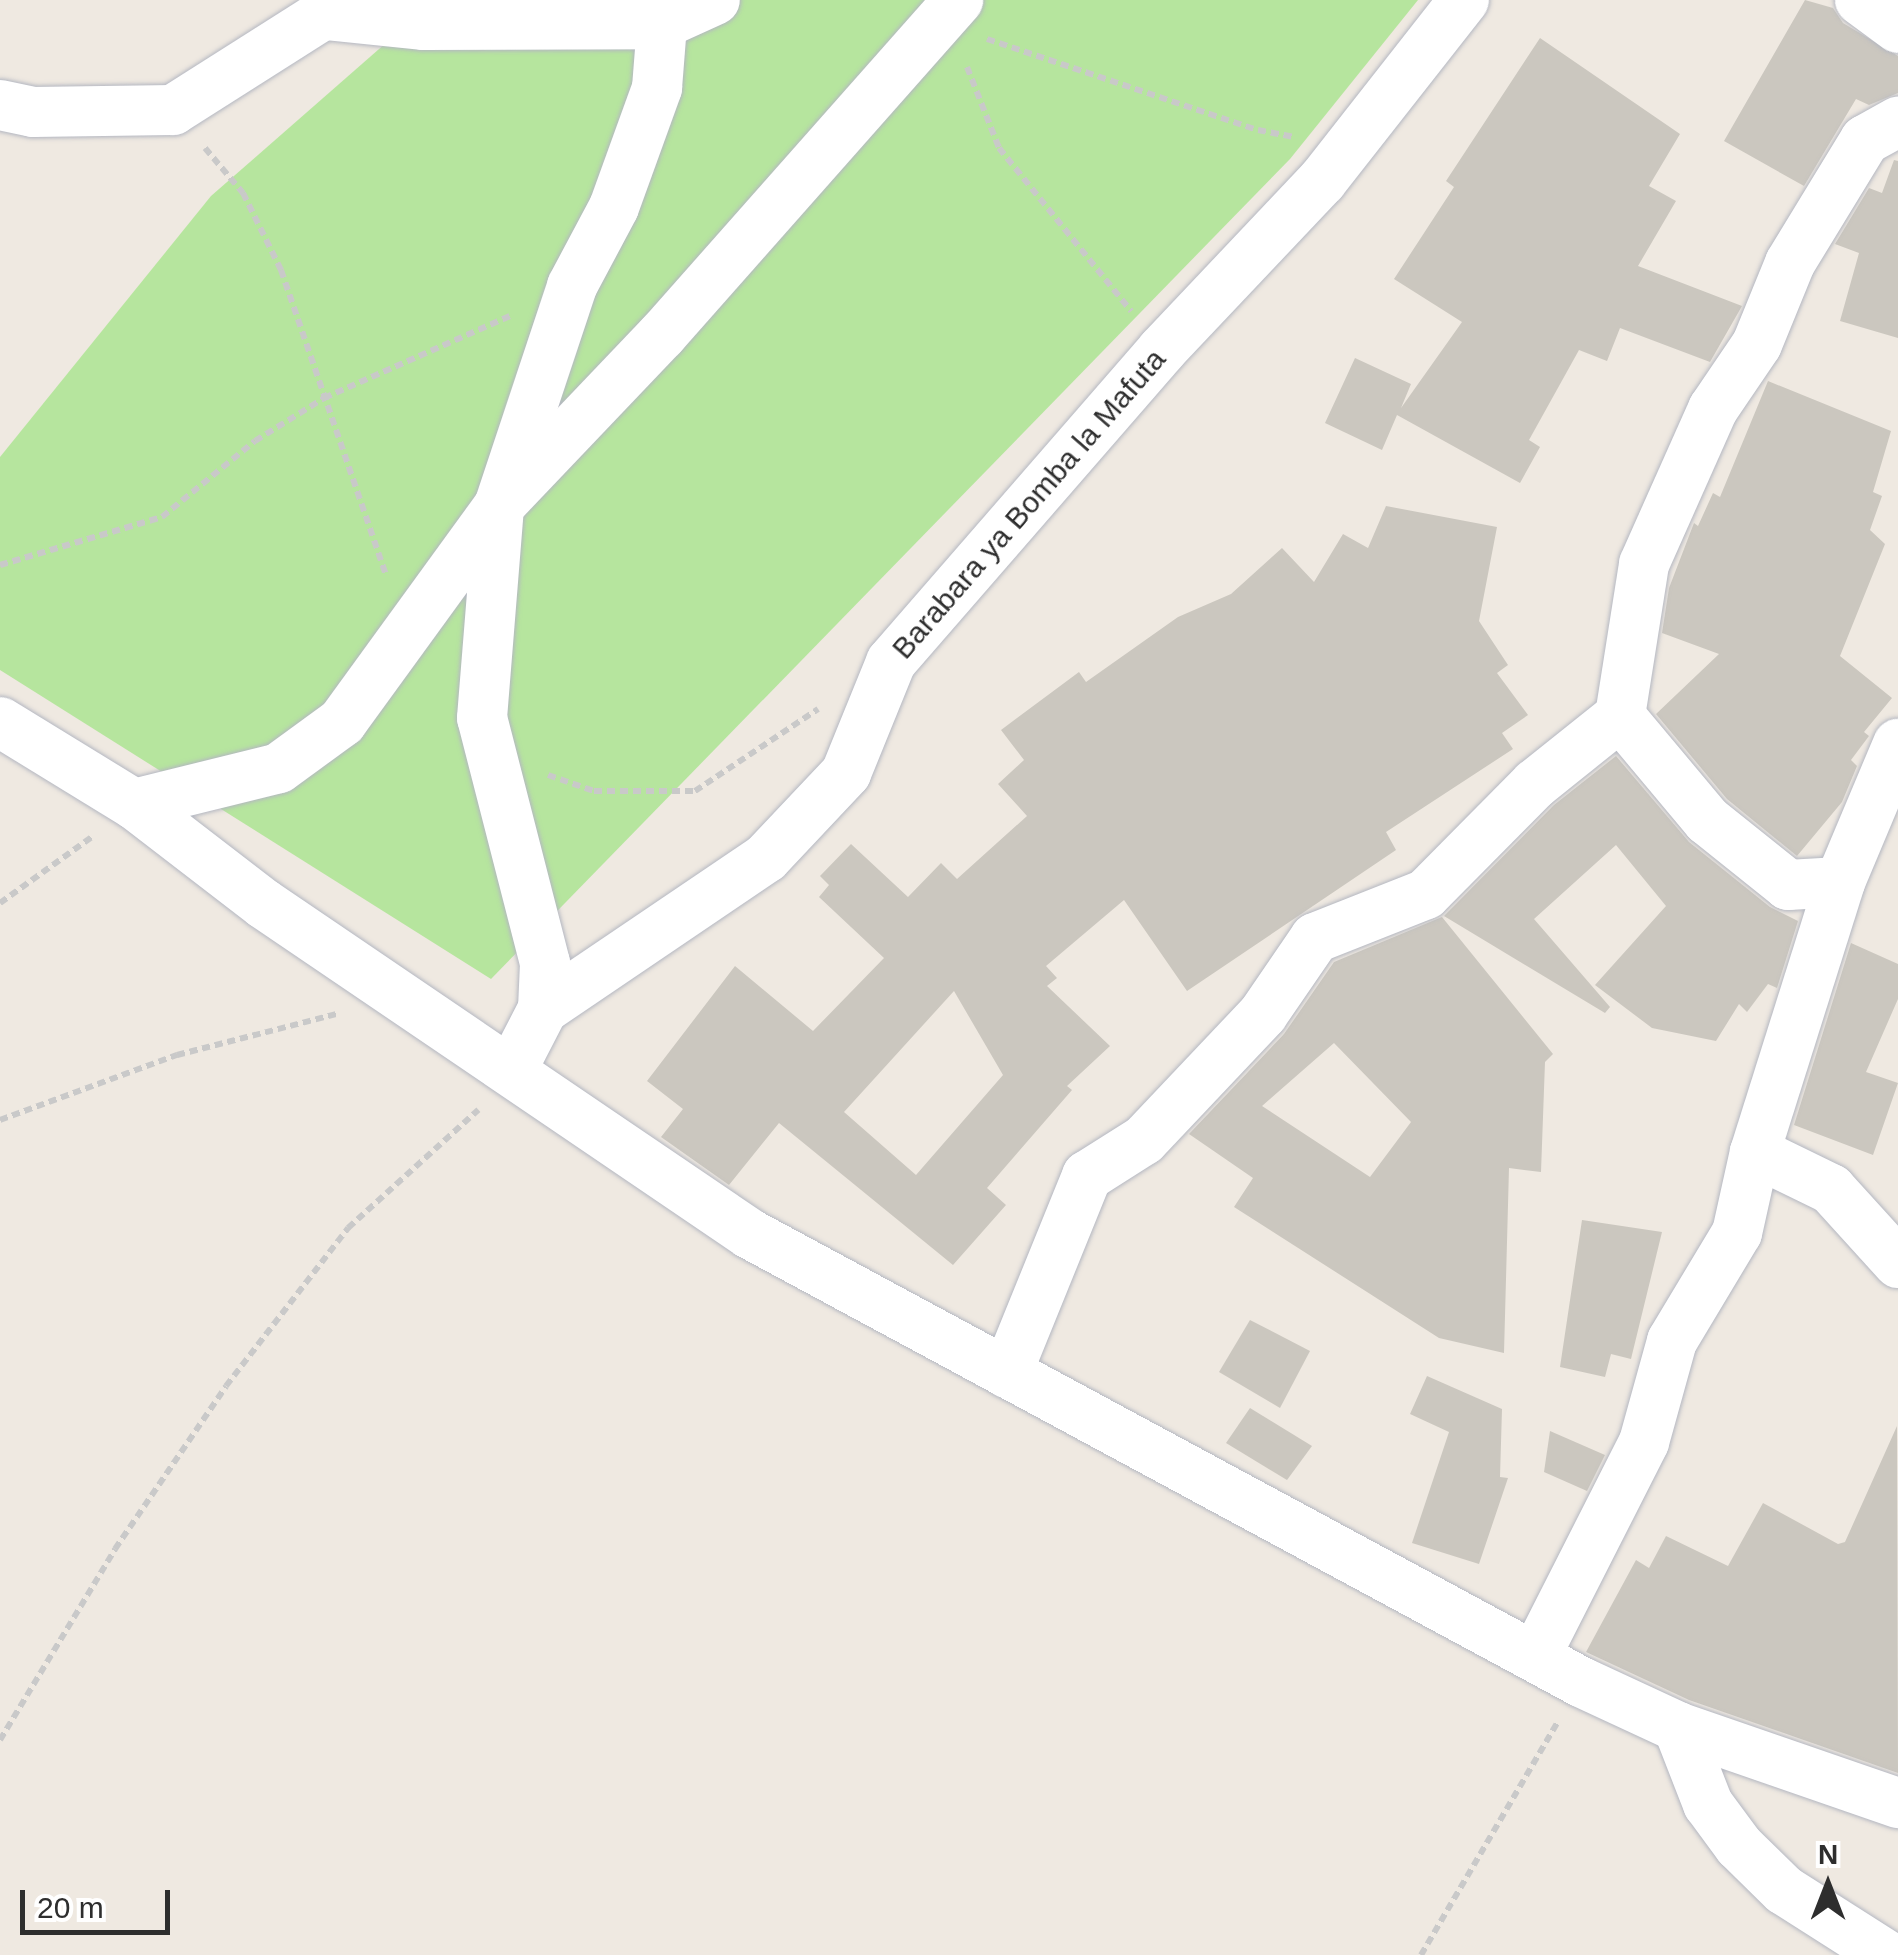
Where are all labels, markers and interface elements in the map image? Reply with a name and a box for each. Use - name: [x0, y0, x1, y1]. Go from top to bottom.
- street label: Barabara ya Bomba la Mafuta: [885, 342, 1173, 666]
- north arrow: [1778, 1835, 1878, 1935]
- text: N: [1818, 1839, 1838, 1870]
- scale bar: [25, 1870, 175, 1932]
- text: 20 m: [37, 1891, 104, 1924]

